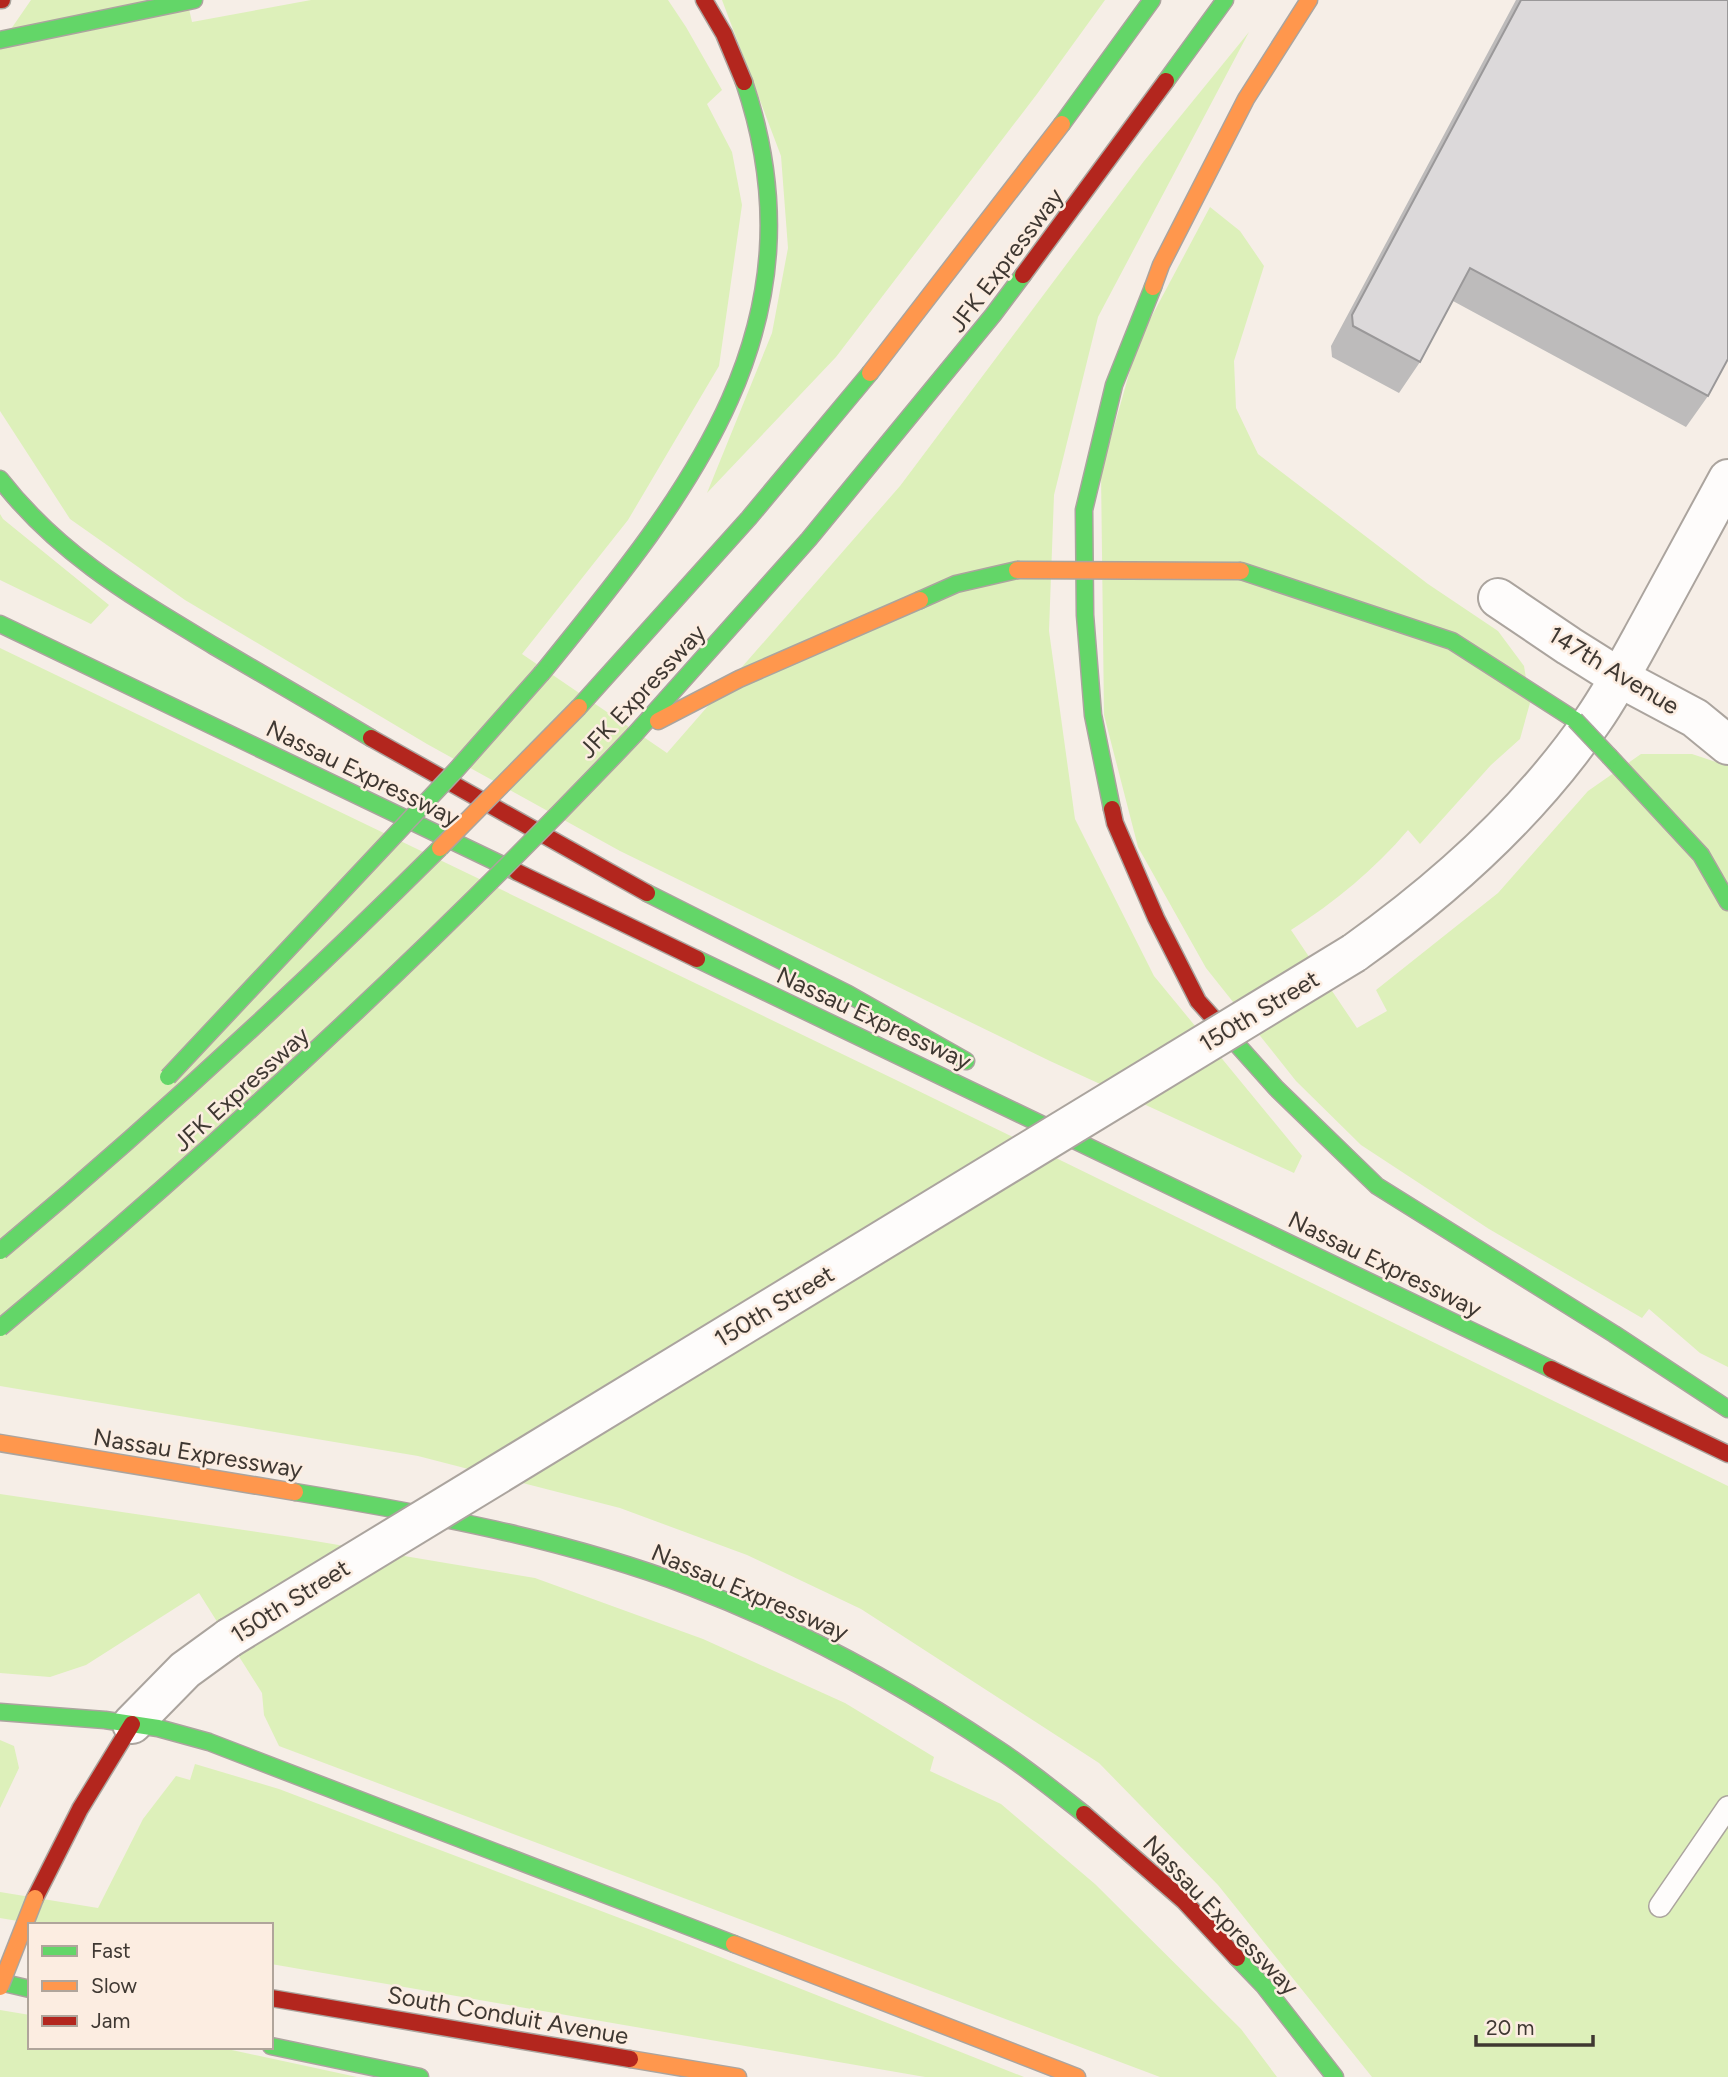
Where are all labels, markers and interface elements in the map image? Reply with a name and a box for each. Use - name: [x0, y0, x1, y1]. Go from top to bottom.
- street label: JFK Expressway: [942, 182, 1070, 338]
- street label: JFK Expressway: [573, 618, 712, 764]
- street label: 147th Avenue: [1543, 620, 1685, 720]
- street label: Nassau Expressway: [262, 714, 465, 833]
- street label: Nassau Expressway: [772, 960, 976, 1076]
- street label: 150th Street: [1194, 964, 1324, 1058]
- street label: JFK Expressway: [167, 1020, 315, 1158]
- street label: Nassau Expressway: [1284, 1205, 1487, 1324]
- street label: 150th Street: [709, 1259, 839, 1353]
- street label: Nassau Expressway: [91, 1422, 305, 1484]
- street label: Nassau Expressway: [647, 1537, 853, 1647]
- street label: 150th Street: [225, 1553, 355, 1649]
- street label: Nassau Expressway: [1137, 1829, 1305, 2001]
- legend: [28, 1923, 273, 2049]
- text: Fast: [91, 1938, 131, 1963]
- text: Slow: [91, 1973, 137, 1998]
- street label: South Conduit Avenue: [385, 1980, 631, 2050]
- scale bar: [1476, 2004, 1593, 2048]
- text: Jam: [91, 2008, 130, 2033]
- text: 20 m: [1486, 2015, 1534, 2040]

